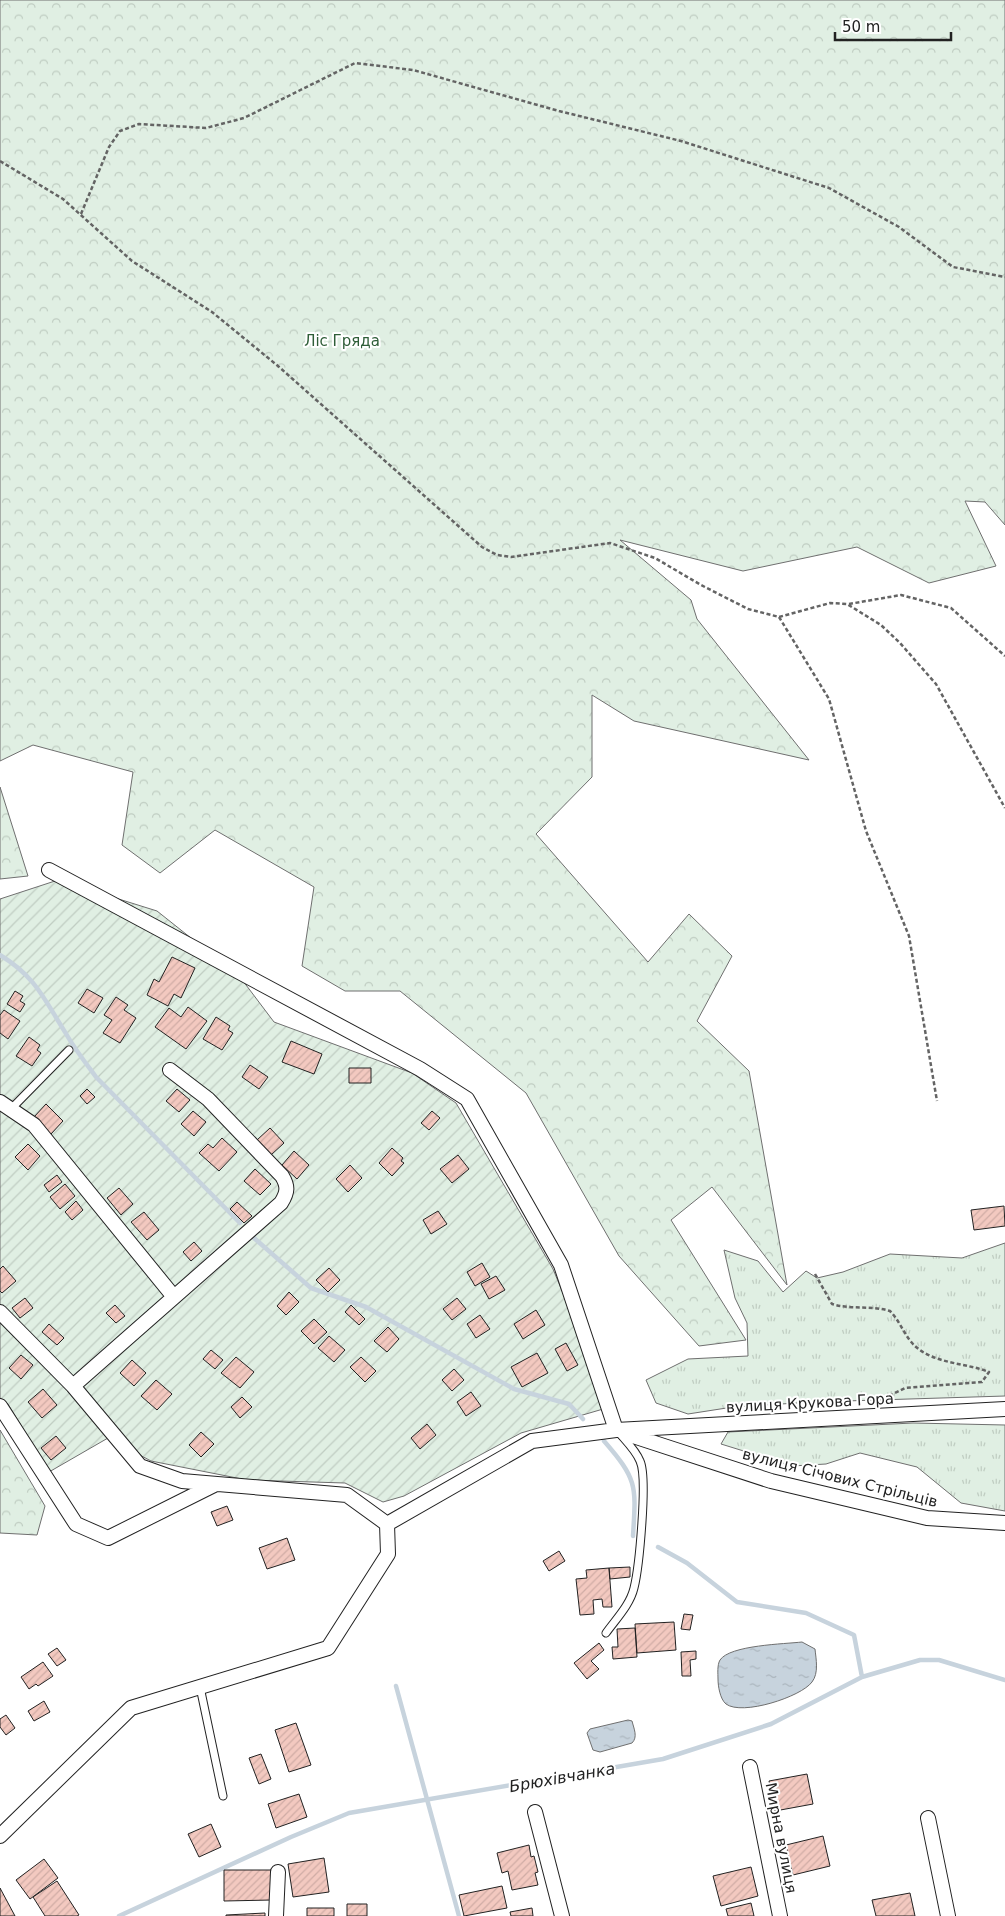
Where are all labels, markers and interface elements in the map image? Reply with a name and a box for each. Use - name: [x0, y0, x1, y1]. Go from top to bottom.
- scale bar: [835, 10, 951, 42]
- text: 50 m: [842, 18, 880, 36]
- park label: Ліс Гряда: [304, 332, 380, 350]
- street label: вулиця Крукова Гора: [726, 1390, 894, 1416]
- street label: вулиця Січових Стрільців: [741, 1445, 939, 1511]
- water label: Брюхівчанка: [508, 1759, 616, 1796]
- street label: Мирна вулиця: [761, 1781, 801, 1895]

